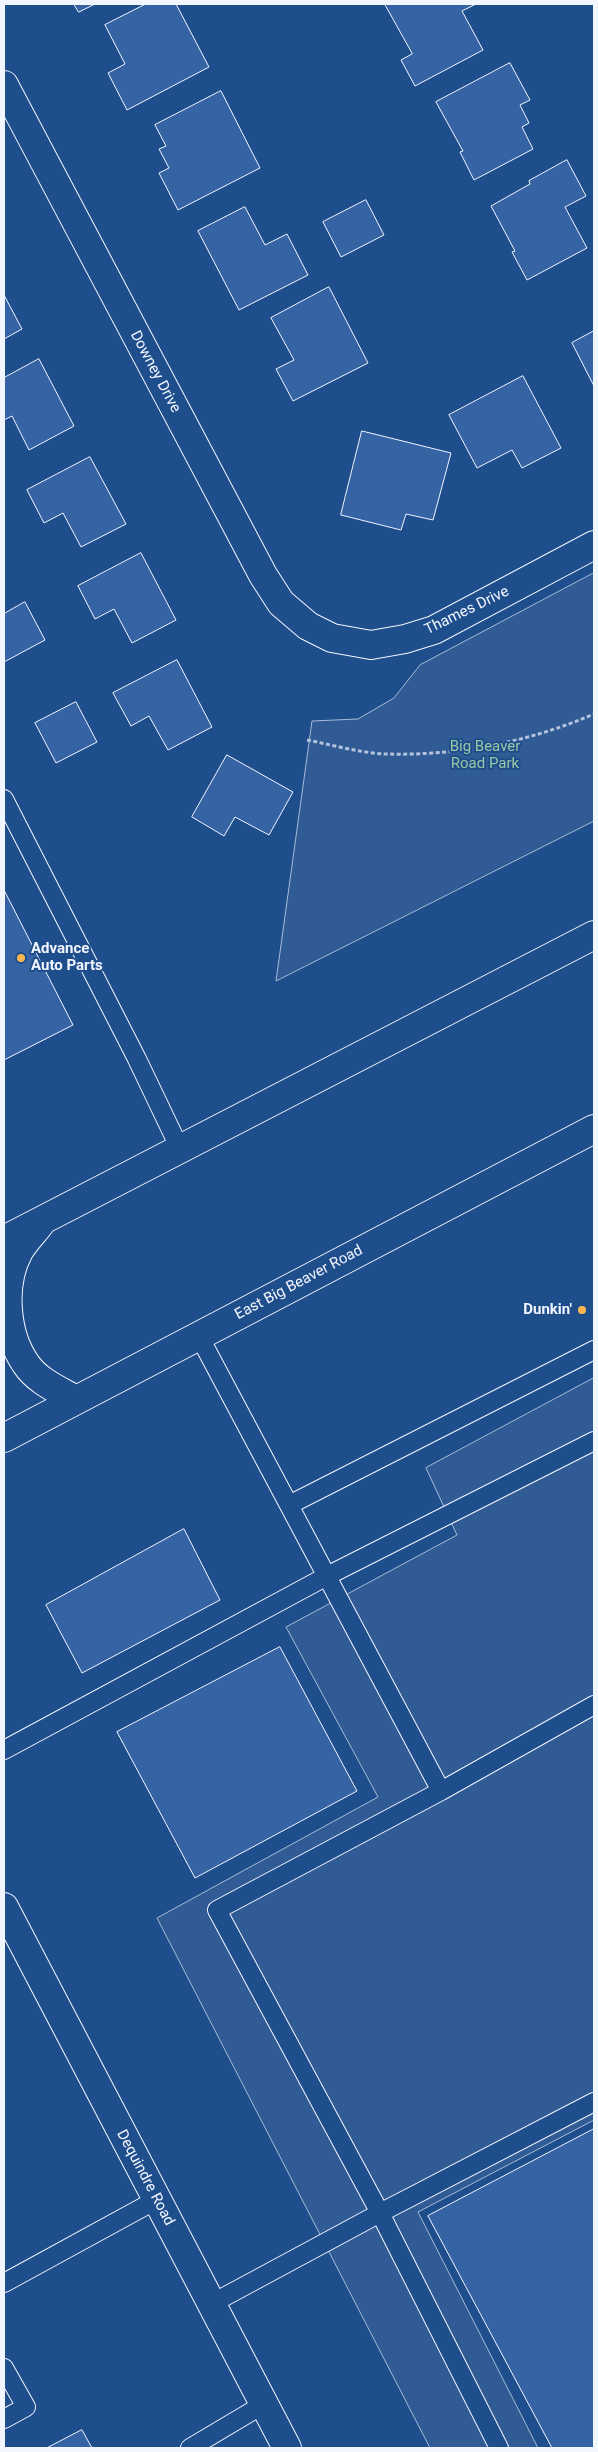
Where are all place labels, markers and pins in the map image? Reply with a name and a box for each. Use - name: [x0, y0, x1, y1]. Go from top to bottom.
- place label: Advance Auto Parts: [31, 940, 103, 975]
- marker: Advance Auto Parts: [15, 952, 27, 964]
- place label: Dunkin': [523, 1301, 572, 1319]
- marker: Dunkin': [576, 1304, 588, 1316]

